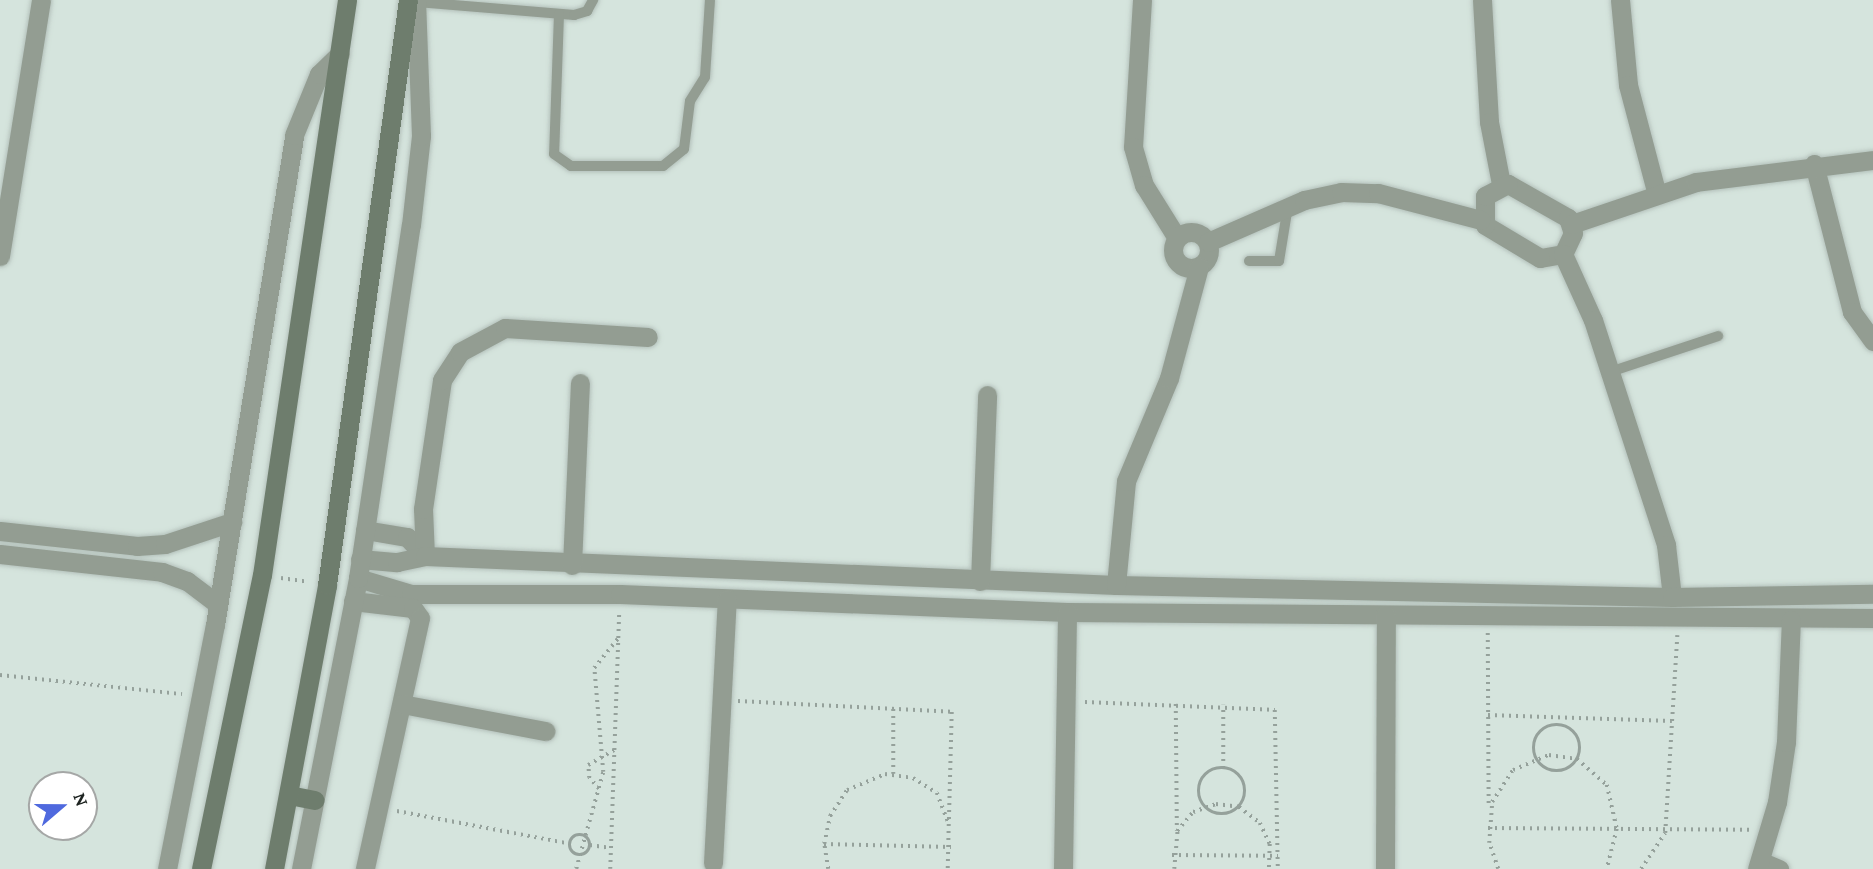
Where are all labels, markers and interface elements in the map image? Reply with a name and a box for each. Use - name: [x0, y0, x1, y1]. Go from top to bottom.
- north arrow: [28, 771, 98, 841]
- text: N: [69, 790, 93, 809]

